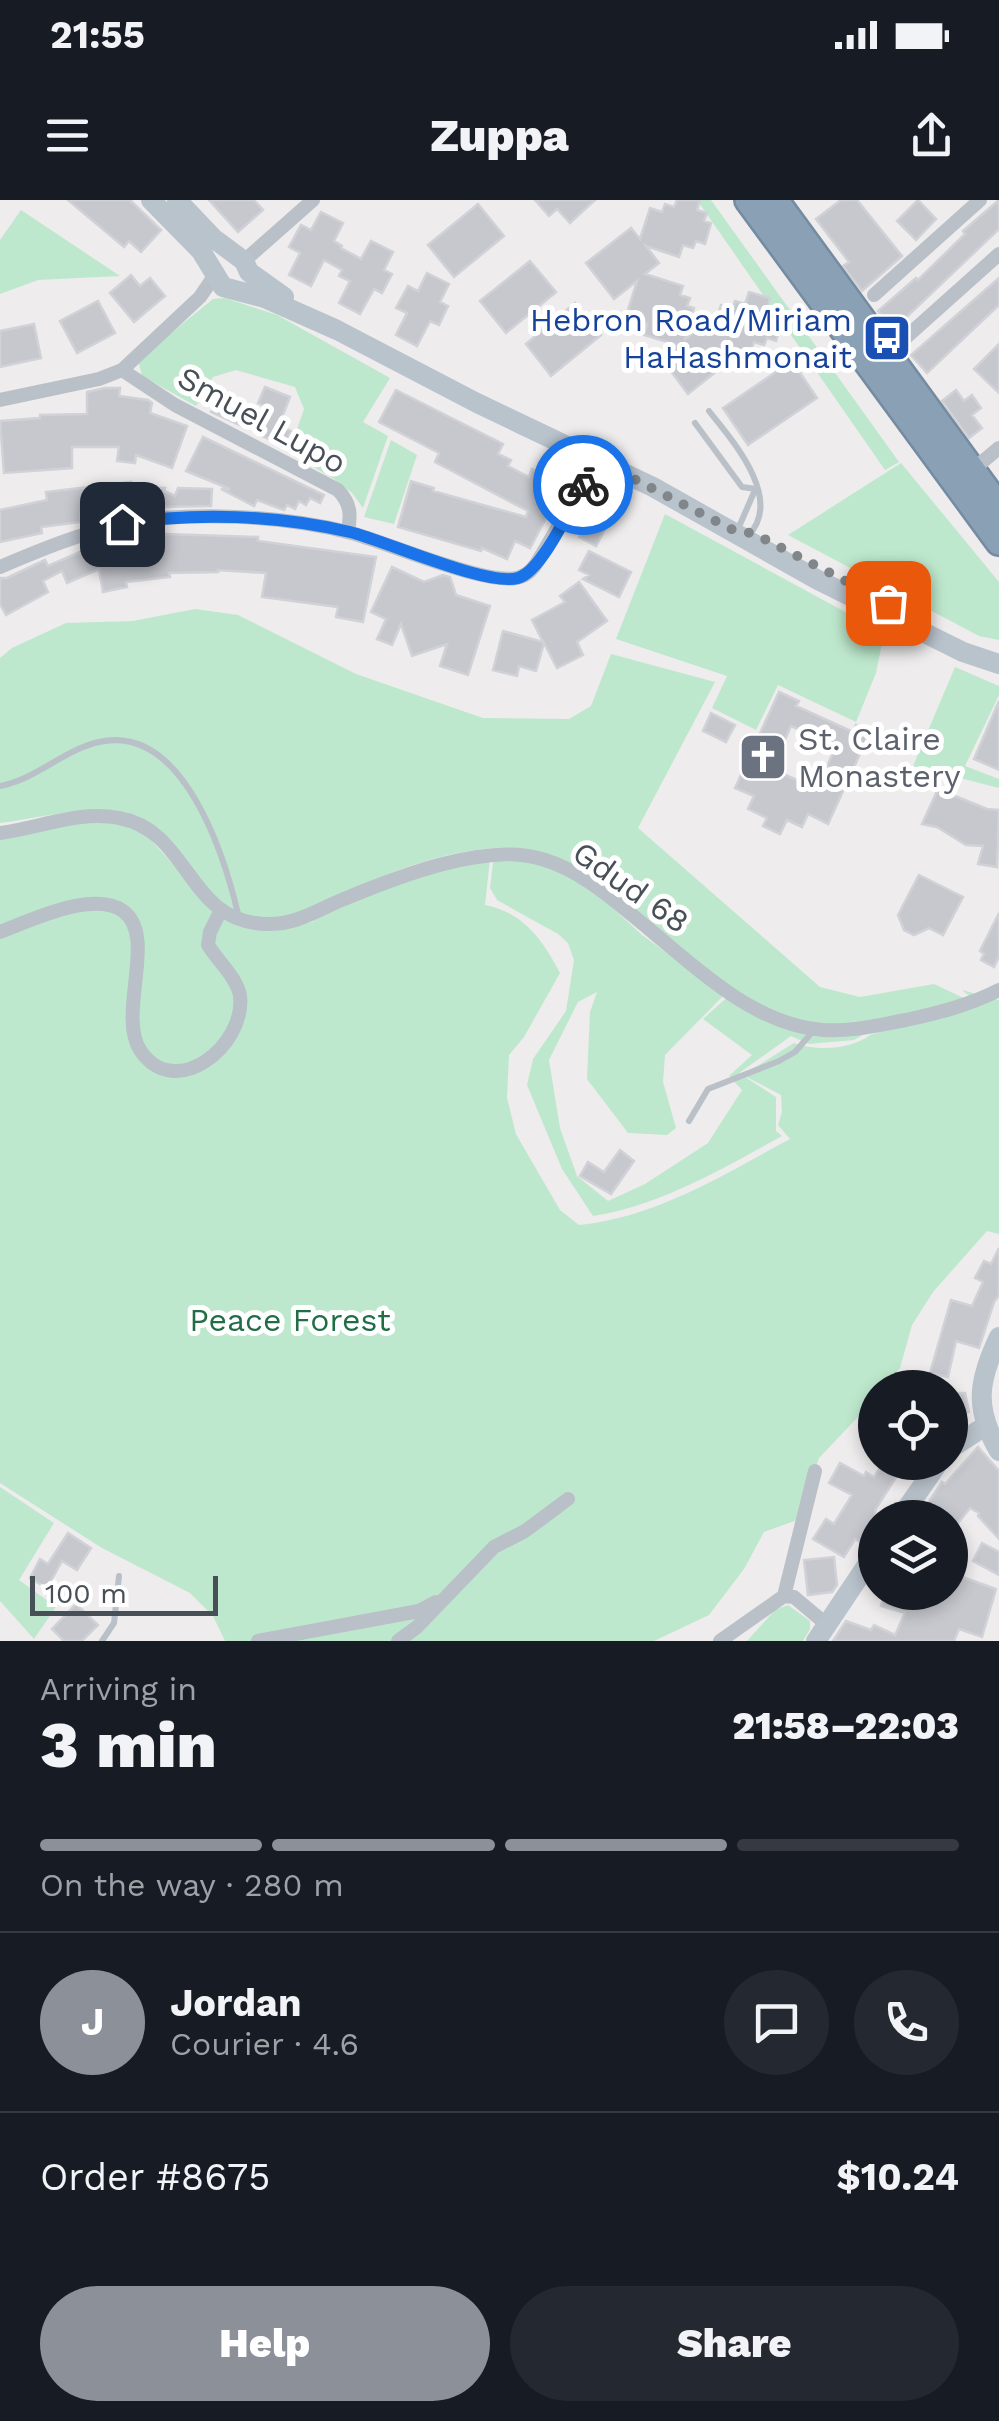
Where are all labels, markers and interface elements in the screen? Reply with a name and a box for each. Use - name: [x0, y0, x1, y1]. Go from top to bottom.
- text: 21:55: [50, 13, 145, 57]
- icon: menu: [40, 108, 95, 163]
- icon: share: [904, 108, 959, 163]
- text: Zuppa: [430, 109, 569, 162]
- place label: Hebron Road/Miriam HaHashmonait: [530, 301, 852, 376]
- bus stop icon: Hebron Road/Miriam HaHashmonait: [861, 312, 913, 364]
- street label: Smuel Lupo: [171, 358, 353, 482]
- courier: [533, 435, 633, 535]
- icon: bike: [556, 458, 611, 513]
- pin: [80, 482, 165, 567]
- icon: home: [95, 497, 150, 552]
- pin: [846, 561, 931, 646]
- icon: bag: [861, 576, 916, 631]
- place label: St. Claire Monastery: [798, 720, 961, 795]
- church icon: St. Claire Monastery: [737, 731, 789, 783]
- street label: Gdud 68: [566, 833, 696, 941]
- park label: Peace Forest: [189, 1301, 391, 1339]
- map controls: [858, 1370, 968, 1610]
- button: locate: [858, 1370, 968, 1480]
- button: layers: [858, 1500, 968, 1610]
- scale bar: [30, 1571, 218, 1616]
- text: 100 m: [45, 1577, 127, 1610]
- text: Arriving in: [40, 1670, 197, 1708]
- text: 21:58–22:03: [732, 1704, 959, 1748]
- text: 3 min: [40, 1707, 217, 1783]
- text: On the way · 280 m: [40, 1866, 344, 1904]
- button: chat: [724, 1970, 829, 2075]
- button: phone: [854, 1970, 959, 2075]
- text: Jordan: [170, 1981, 302, 2025]
- text: J: [81, 2000, 104, 2044]
- text: Courier · 4.6: [170, 2025, 359, 2063]
- text: Order #8675: [40, 2155, 270, 2199]
- text: $10.24: [836, 2155, 959, 2199]
- button: Help: [40, 2286, 490, 2401]
- button: Share: [510, 2286, 959, 2401]

